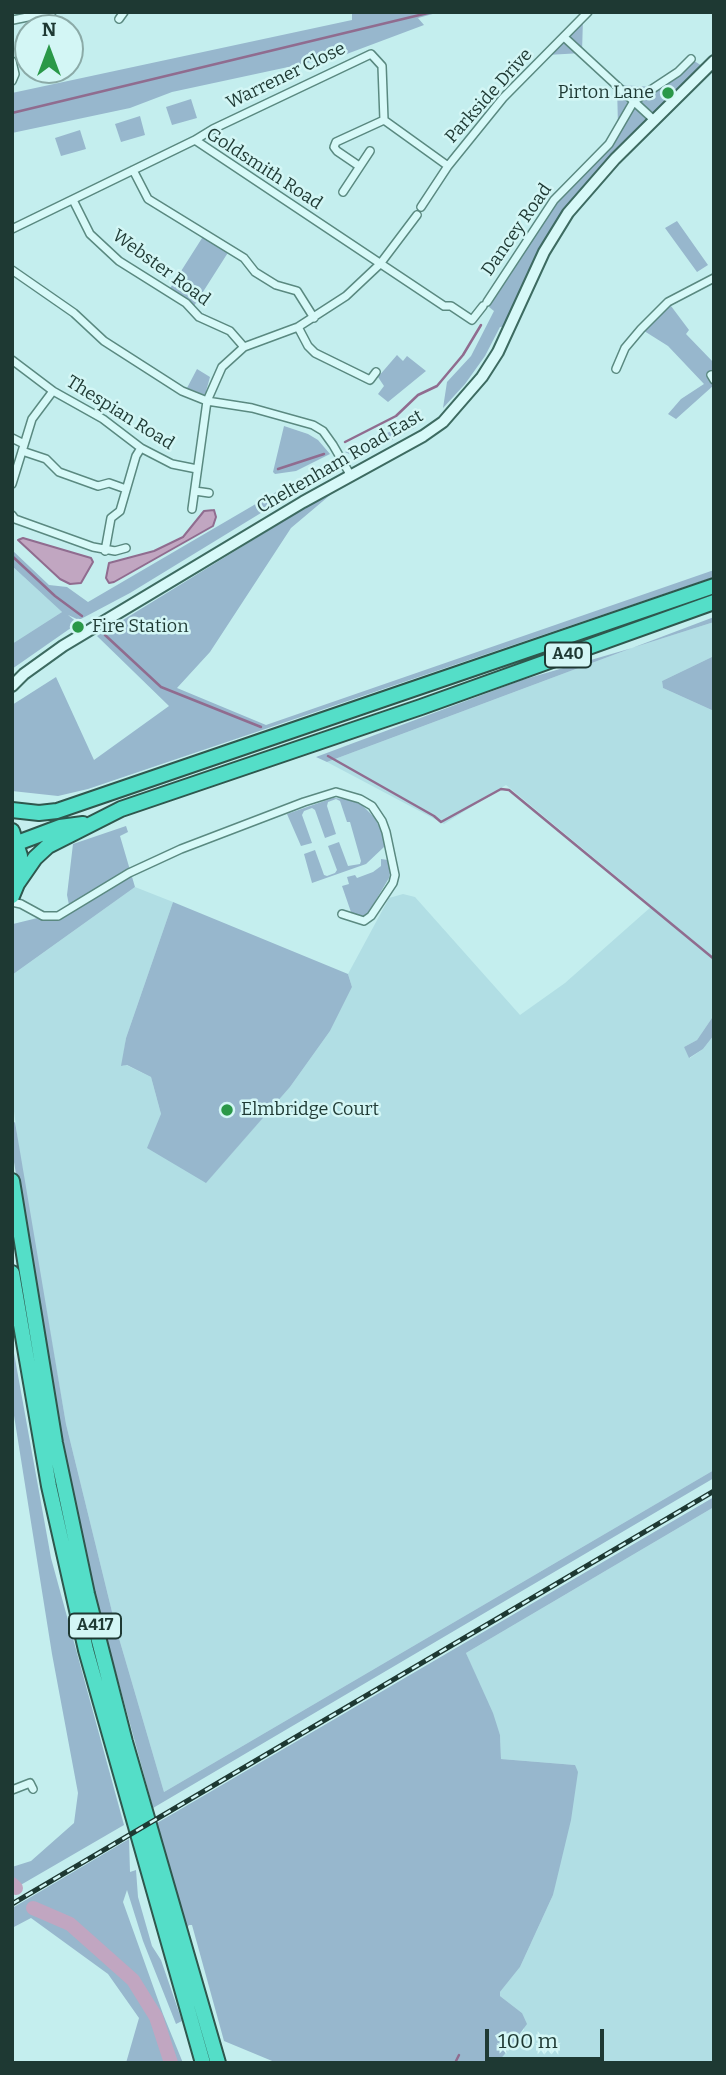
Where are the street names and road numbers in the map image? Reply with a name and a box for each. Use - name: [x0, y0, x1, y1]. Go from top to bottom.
- street label: Warrener Close: [223, 38, 349, 114]
- street label: Parkside Drive: [441, 44, 537, 148]
- street label: Goldsmith Road: [202, 123, 326, 215]
- street label: Dancey Road: [477, 180, 557, 280]
- street label: Webster Road: [108, 225, 214, 311]
- street label: Thespian Road: [62, 371, 178, 455]
- street label: Cheltenham Road East: [253, 406, 427, 518]
- road number: A40: [545, 642, 591, 668]
- road number: A417: [69, 1614, 121, 1638]

